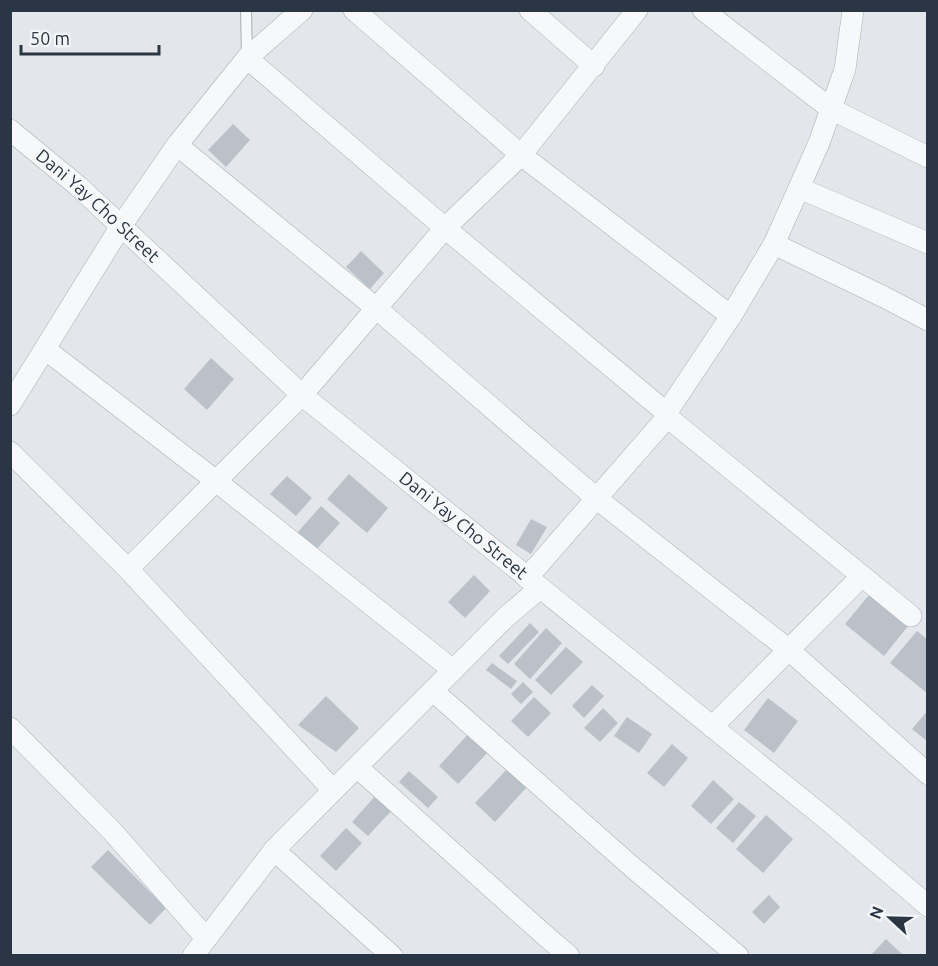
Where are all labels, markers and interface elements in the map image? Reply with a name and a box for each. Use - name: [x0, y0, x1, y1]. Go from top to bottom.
- scale bar: [21, 18, 159, 56]
- text: 50 m: [30, 28, 70, 48]
- street label: Dani Yay Cho Street: [33, 145, 164, 266]
- street label: Dani Yay Cho Street: [396, 467, 532, 582]
- north arrow: [860, 888, 920, 948]
- text: N: [866, 903, 887, 921]

